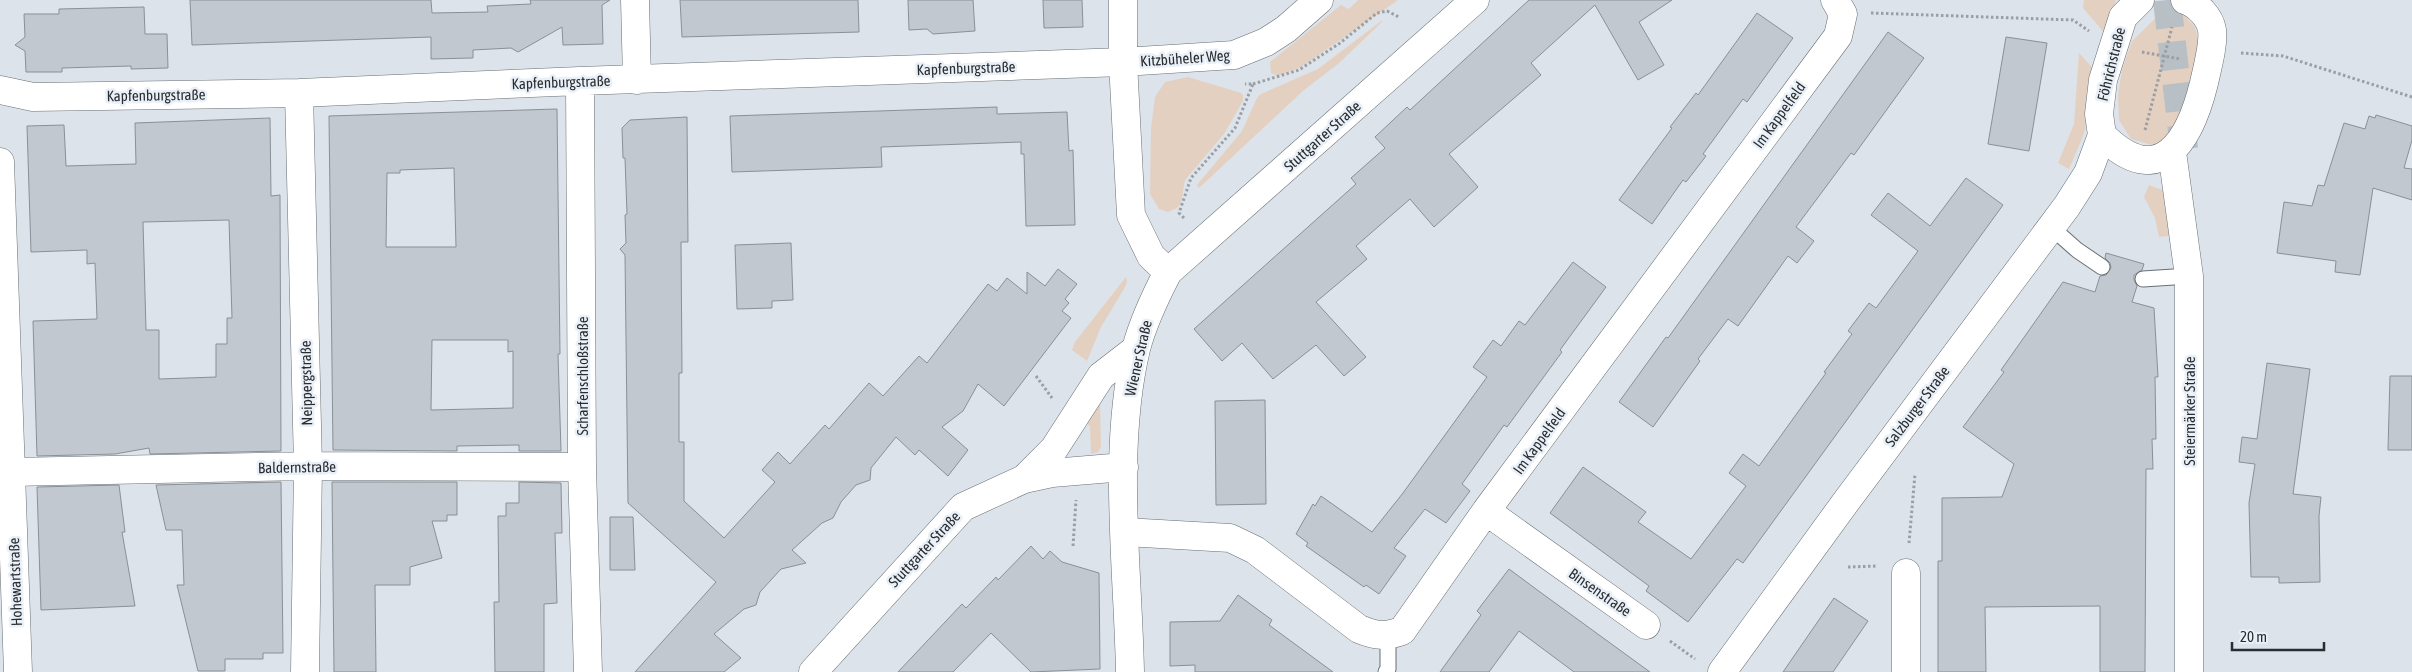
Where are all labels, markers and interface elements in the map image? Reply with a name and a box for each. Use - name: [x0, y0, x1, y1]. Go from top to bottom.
- street label: Föhrichstraße: [2094, 25, 2128, 103]
- street label: Kitzbüheler Weg: [1140, 46, 1231, 70]
- street label: Kapfenburgstraße: [916, 58, 1016, 78]
- street label: Kapfenburgstraße: [511, 72, 611, 92]
- street label: Im Kappelfeld: [1749, 79, 1809, 151]
- street label: Kapfenburgstraße: [106, 86, 206, 104]
- street label: Stuttgarter Straße: [1280, 97, 1364, 175]
- street label: Scharfenschloßstraße: [574, 316, 591, 436]
- street label: Wiener Straße: [1121, 318, 1155, 398]
- street label: Neippergstraße: [297, 340, 315, 426]
- street label: Steiermärker Straße: [2181, 356, 2198, 466]
- street label: Salzburger Straße: [1881, 362, 1953, 449]
- street label: Im Kappelfeld: [1509, 405, 1569, 477]
- street label: Baldernstraße: [258, 458, 336, 476]
- street label: Stuttgarter Straße: [885, 508, 963, 590]
- street label: Hohewartstraße: [5, 537, 25, 627]
- street label: Binsenstraße: [1566, 564, 1634, 620]
- scale bar: [2232, 620, 2324, 652]
- text: 20 m: [2240, 628, 2267, 645]

